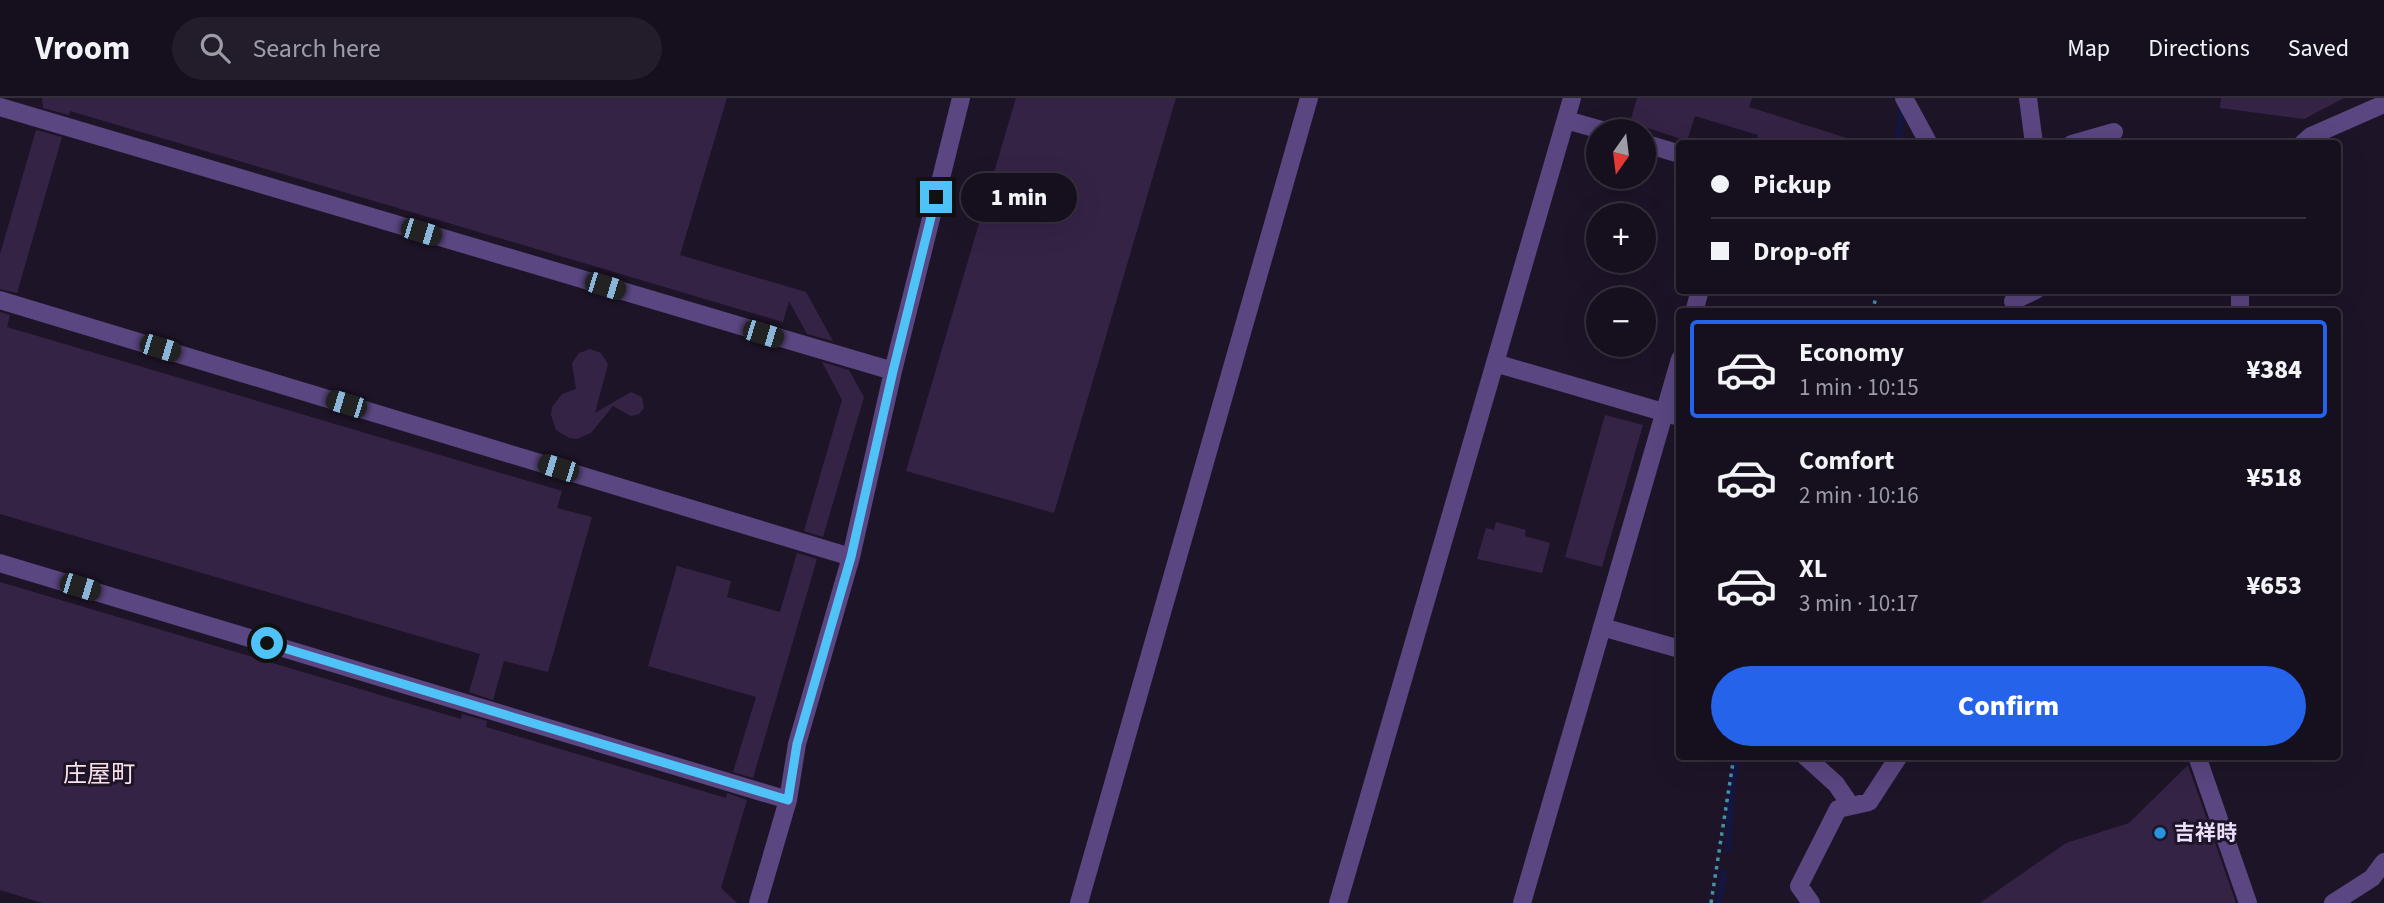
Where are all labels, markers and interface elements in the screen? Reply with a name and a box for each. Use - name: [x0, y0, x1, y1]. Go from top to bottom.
- search box: [172, 17, 662, 80]
- text: Vroom: [35, 25, 130, 72]
- icon: search: [196, 29, 234, 67]
- text: Search here: [252, 30, 381, 67]
- text: Map: [2067, 31, 2110, 66]
- text: Directions: [2148, 31, 2250, 66]
- text: Saved: [2288, 31, 2349, 66]
- north arrow: [1586, 119, 1656, 189]
- map controls: [1586, 119, 1656, 357]
- text: Pickup: [1753, 166, 1831, 203]
- callout: 1 min: [960, 172, 1076, 222]
- route end: [920, 181, 952, 213]
- text: 1 min: [991, 181, 1047, 214]
- button: +: [1586, 203, 1656, 273]
- car: [398, 216, 445, 248]
- text: Drop-off: [1753, 233, 1849, 270]
- car: [582, 270, 629, 302]
- button: −: [1586, 287, 1656, 357]
- car: [740, 318, 787, 350]
- car: [137, 332, 184, 364]
- text: Economy: [1799, 334, 1904, 371]
- icon: car: [1715, 338, 1778, 401]
- text: ¥384: [2246, 351, 2302, 388]
- text: 1 min · 10:15: [1799, 371, 1919, 404]
- car: [323, 388, 370, 420]
- text: Comfort: [1799, 442, 1894, 479]
- icon: car: [1715, 446, 1778, 509]
- car: [535, 452, 582, 484]
- text: ¥518: [2246, 459, 2302, 496]
- text: 2 min · 10:16: [1799, 479, 1919, 512]
- text: XL: [1799, 550, 1827, 587]
- icon: car: [1715, 554, 1778, 617]
- text: ¥653: [2246, 567, 2302, 604]
- car: [57, 571, 104, 603]
- text: 3 min · 10:17: [1799, 587, 1919, 620]
- route start: [251, 627, 283, 659]
- button: Confirm: [1711, 666, 2306, 746]
- district label: 庄屋町: [63, 757, 135, 792]
- place label: 吉祥時: [2174, 818, 2237, 848]
- marker: 吉祥時: [2152, 825, 2168, 841]

